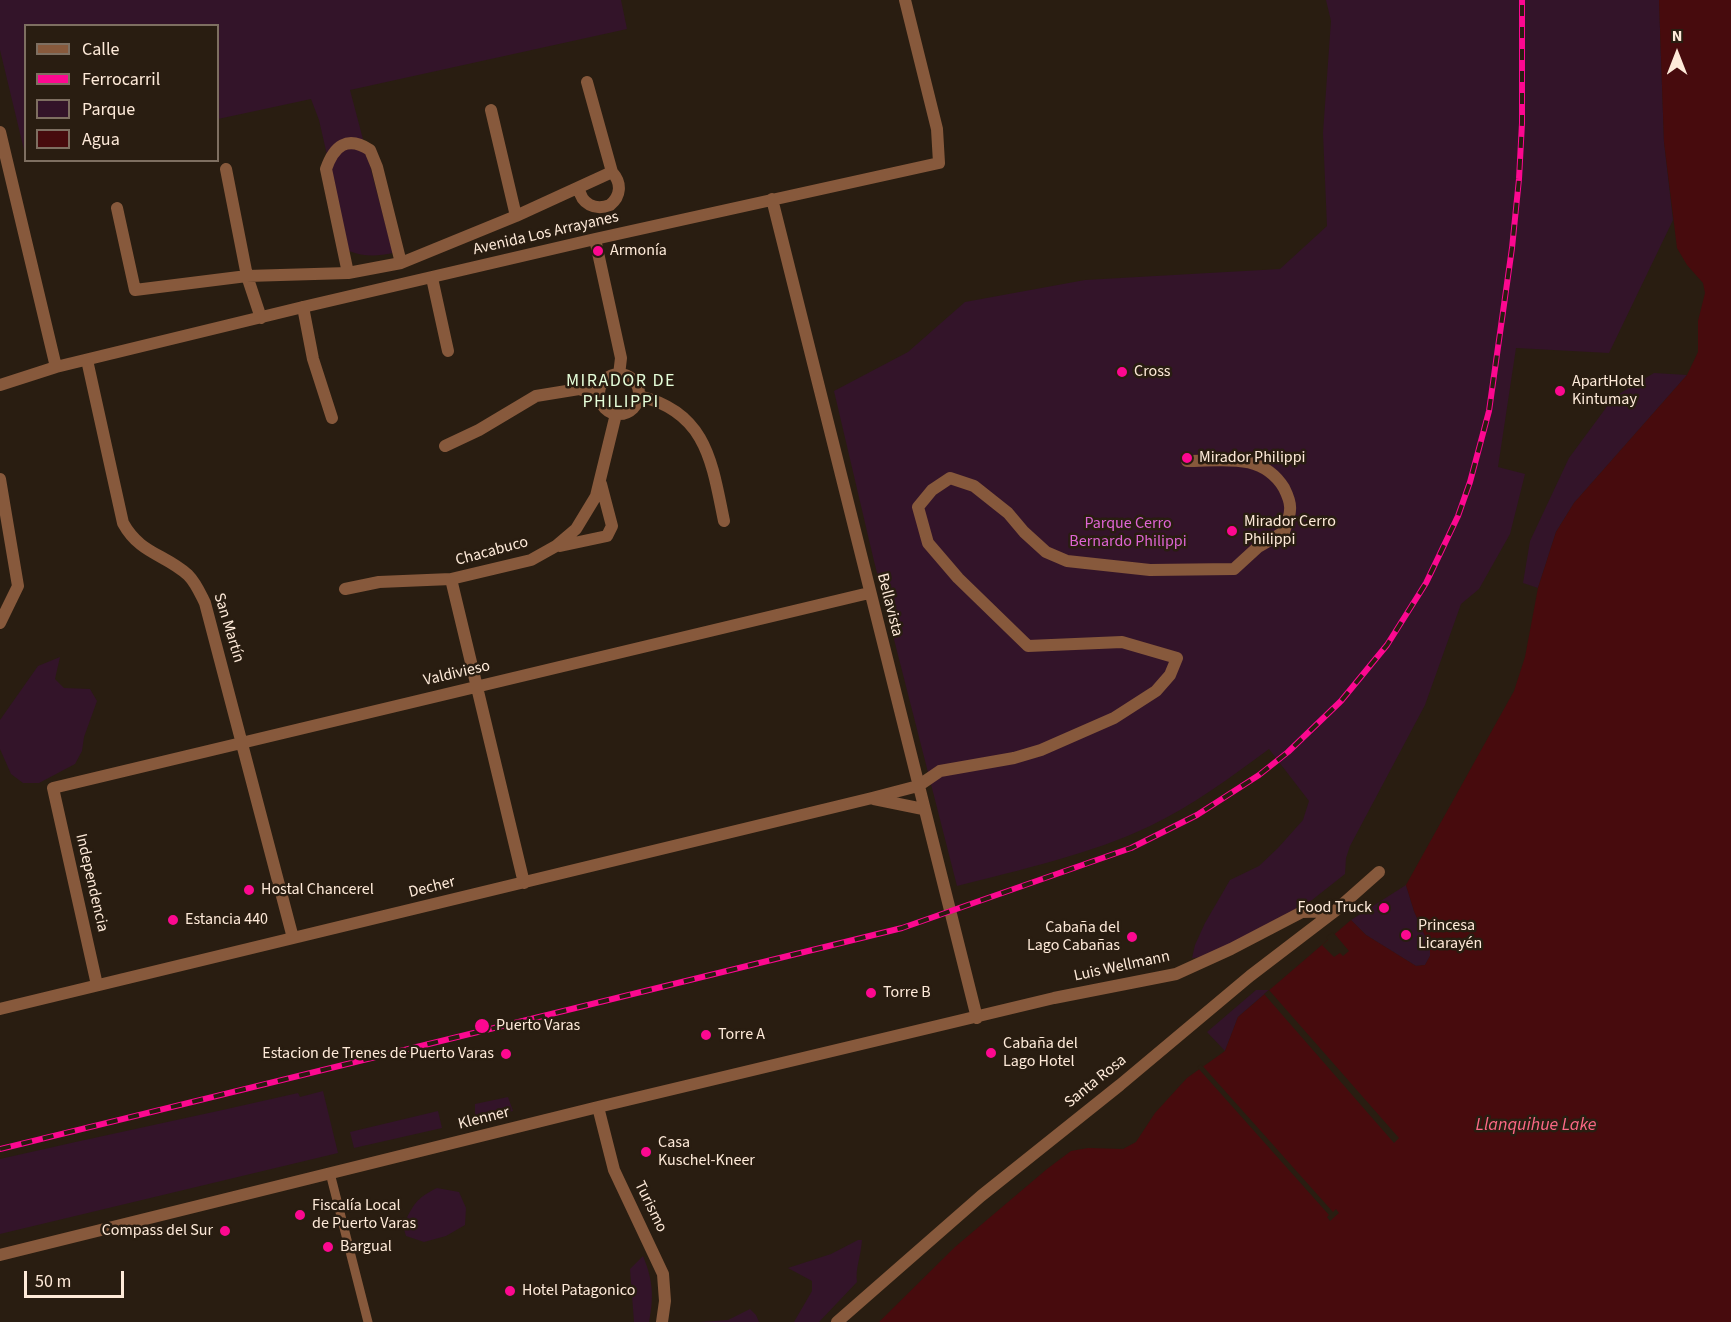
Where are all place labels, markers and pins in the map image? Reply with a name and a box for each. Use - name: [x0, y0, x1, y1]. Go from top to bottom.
- place label: Armonía: [610, 241, 667, 261]
- marker: Armonía: [591, 244, 605, 258]
- place label: Cross: [1134, 362, 1171, 382]
- marker: Cross: [1115, 365, 1129, 379]
- place label: ApartHotel Kintumay: [1572, 372, 1644, 410]
- marker: ApartHotel Kintumay: [1553, 384, 1567, 398]
- place label: Mirador Philippi: [1199, 448, 1306, 468]
- marker: Mirador Philippi: [1180, 451, 1194, 465]
- place label: Mirador Cerro Philippi: [1244, 512, 1336, 550]
- marker: Mirador Cerro Philippi: [1225, 524, 1239, 538]
- place label: Hostal Chancerel: [261, 880, 374, 900]
- marker: Hostal Chancerel: [242, 883, 256, 897]
- place label: Food Truck: [1298, 898, 1372, 918]
- marker: Food Truck: [1377, 901, 1391, 915]
- place label: Estancia 440: [185, 910, 268, 930]
- marker: Estancia 440: [166, 913, 180, 927]
- place label: Princesa Licarayén: [1418, 916, 1482, 954]
- place label: Cabaña del Lago Cabañas: [1027, 918, 1120, 956]
- marker: Princesa Licarayén: [1399, 928, 1413, 942]
- marker: Cabaña del Lago Cabañas: [1125, 930, 1139, 944]
- place label: Torre B: [883, 983, 931, 1003]
- marker: Torre B: [864, 986, 878, 1000]
- place label: Puerto Varas: [496, 1016, 580, 1036]
- marker: Puerto Varas: [473, 1017, 491, 1035]
- place label: Torre A: [718, 1025, 765, 1045]
- marker: Torre A: [699, 1028, 713, 1042]
- place label: Cabaña del Lago Hotel: [1003, 1034, 1078, 1072]
- place label: Estacion de Trenes de Puerto Varas: [262, 1044, 494, 1064]
- marker: Cabaña del Lago Hotel: [984, 1046, 998, 1060]
- marker: Estacion de Trenes de Puerto Varas: [499, 1047, 513, 1061]
- place label: Casa Kuschel-Kneer: [658, 1133, 755, 1171]
- marker: Casa Kuschel-Kneer: [639, 1145, 653, 1159]
- place label: Fiscalía Local de Puerto Varas: [312, 1196, 416, 1234]
- marker: Fiscalía Local de Puerto Varas: [293, 1208, 307, 1222]
- place label: Compass del Sur: [102, 1221, 213, 1241]
- marker: Compass del Sur: [218, 1224, 232, 1238]
- place label: Bargual: [340, 1237, 392, 1257]
- marker: Bargual: [321, 1240, 335, 1254]
- place label: Hotel Patagonico: [522, 1281, 635, 1301]
- marker: Hotel Patagonico: [503, 1284, 517, 1298]

